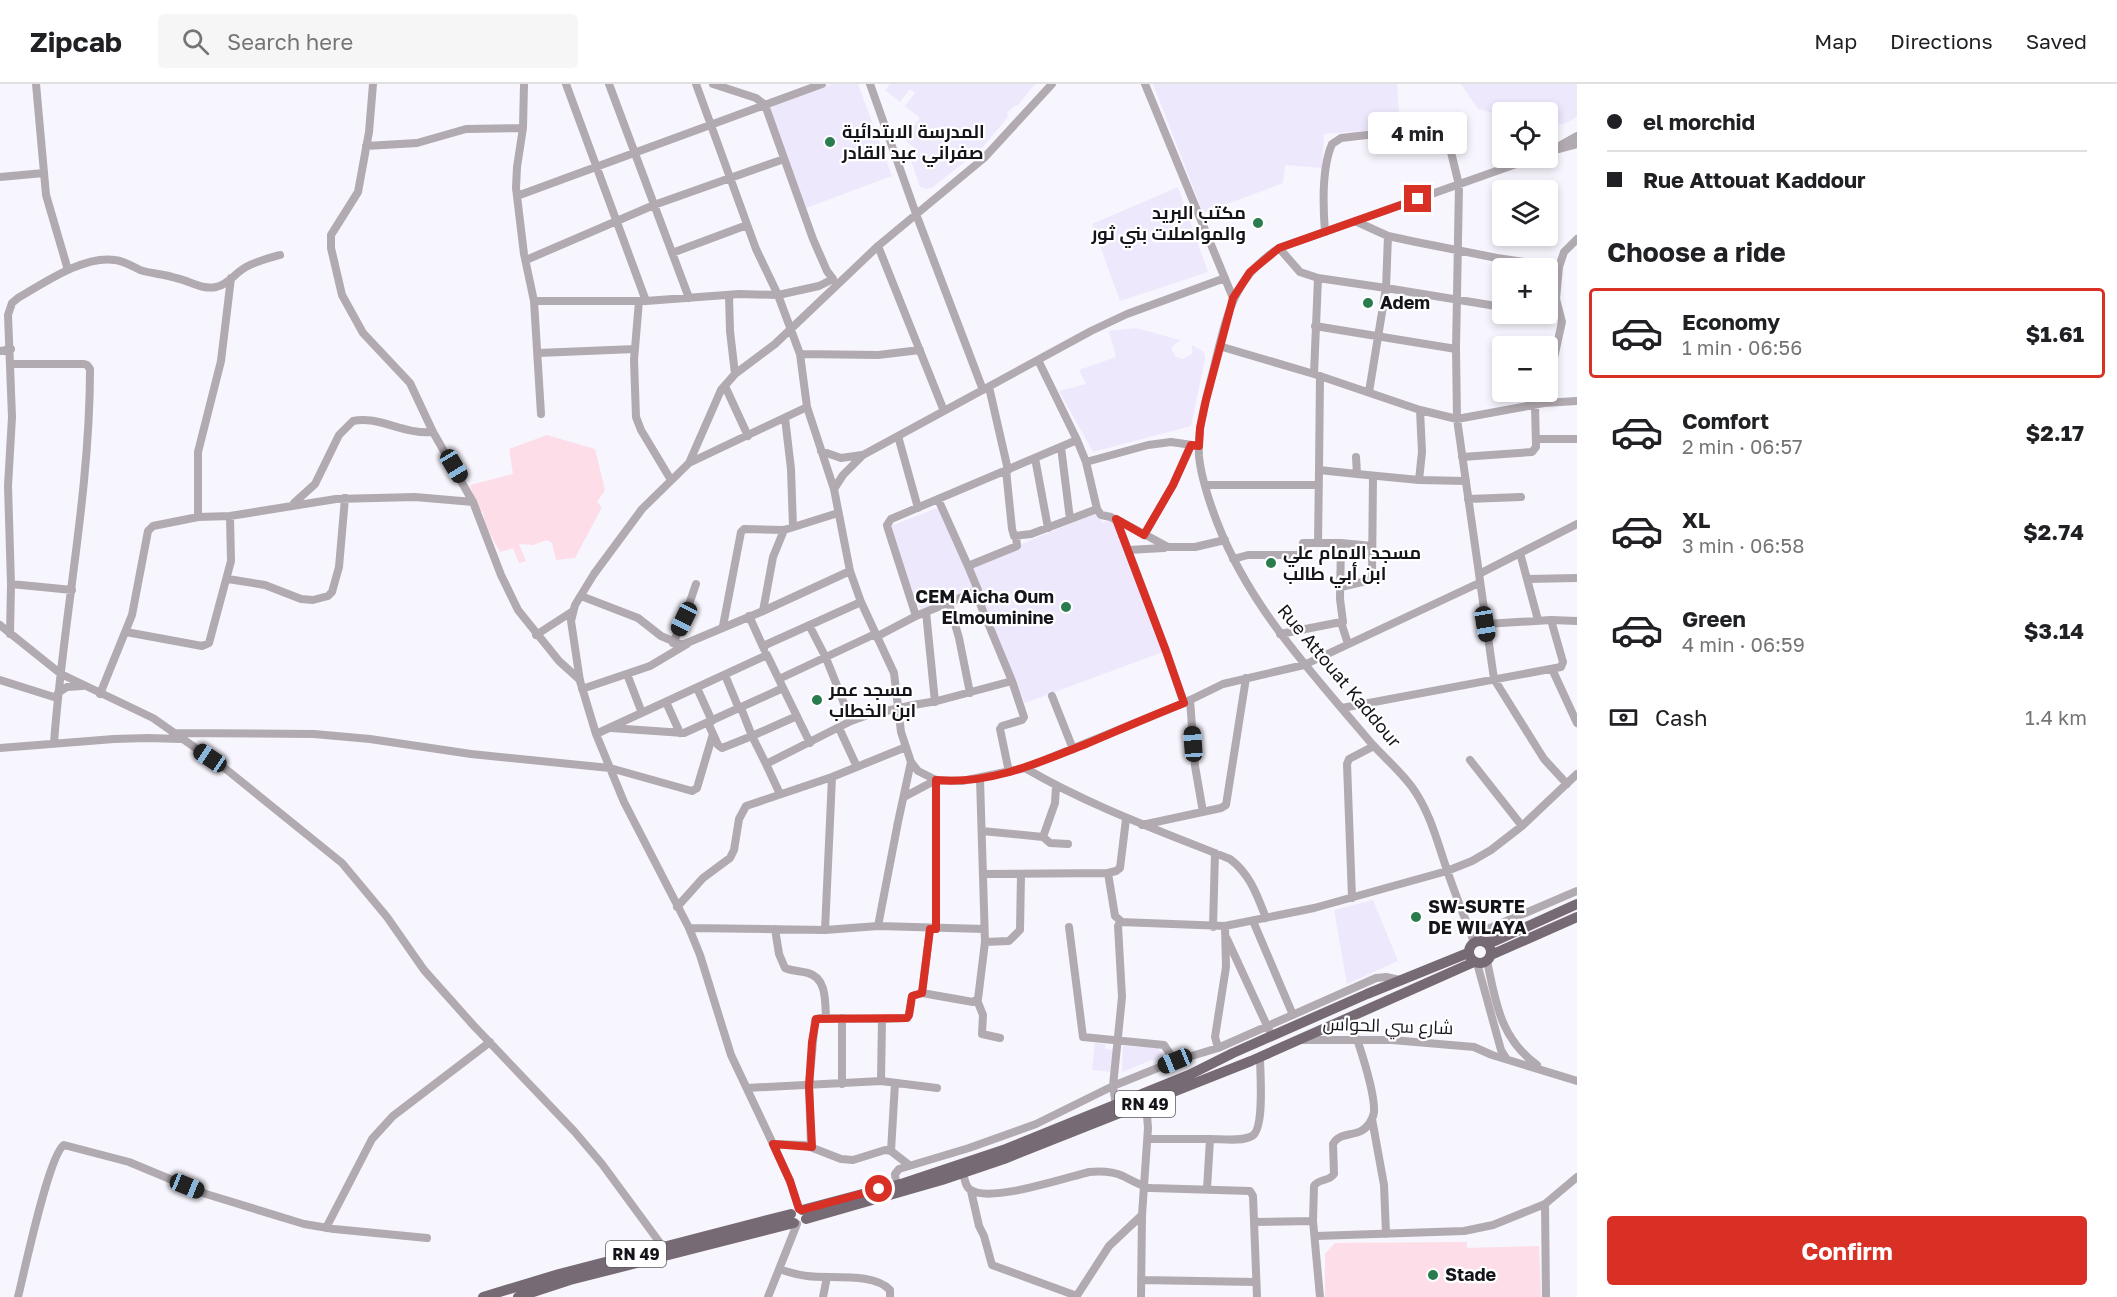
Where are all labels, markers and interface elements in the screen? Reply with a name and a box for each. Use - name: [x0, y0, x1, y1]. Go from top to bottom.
- search box: [158, 14, 578, 68]
- text: Zipcab: [30, 25, 122, 58]
- icon: search: [179, 25, 212, 58]
- text: Search here: [227, 28, 353, 55]
- text: Map: [1814, 28, 1857, 54]
- text: Directions: [1890, 28, 1993, 54]
- text: Saved: [2026, 28, 2087, 54]
- map controls: [1492, 102, 1558, 402]
- button: locate: [1492, 102, 1558, 168]
- text: el morchid: [1643, 108, 1755, 135]
- callout: 4 min: [1368, 112, 1468, 154]
- place label: المدرسة الابتدائية صفراني عبد القادر: [841, 120, 985, 168]
- text: 4 min: [1391, 121, 1444, 145]
- marker: المدرسة الابتدائية صفراني عبد القادر: [823, 135, 837, 149]
- text: Rue Attouat Kaddour: [1643, 166, 1866, 193]
- button: layers: [1492, 180, 1558, 246]
- route end: [1404, 185, 1431, 212]
- place label: مكتب البريد والمواصلات بني ثور: [1090, 201, 1246, 249]
- marker: مكتب البريد والمواصلات بني ثور: [1251, 216, 1265, 230]
- text: Choose a ride: [1607, 236, 1786, 268]
- button: +: [1492, 258, 1558, 324]
- place label: Adem: [1380, 291, 1430, 313]
- marker: Adem: [1361, 296, 1375, 310]
- icon: car: [1610, 306, 1664, 360]
- text: Economy: [1682, 308, 1780, 335]
- text: $1.61: [2026, 320, 2084, 347]
- text: 1 min · 06:56: [1682, 335, 1802, 359]
- button: −: [1492, 336, 1558, 402]
- icon: car: [1610, 405, 1664, 459]
- text: Comfort: [1682, 407, 1769, 434]
- text: $2.17: [2025, 419, 2084, 446]
- text: 2 min · 06:57: [1682, 434, 1803, 458]
- car: [437, 446, 471, 486]
- icon: car: [1610, 504, 1664, 558]
- text: XL: [1682, 506, 1710, 533]
- text: $2.74: [2023, 518, 2084, 545]
- text: 3 min · 06:58: [1682, 533, 1804, 557]
- place label: مسجد الامام علي ابن أبي طالب: [1283, 541, 1421, 589]
- marker: مسجد الامام علي ابن أبي طالب: [1264, 556, 1278, 570]
- place label: CEM Aicha Oum Elmouminine: [915, 585, 1054, 628]
- car: [668, 599, 700, 639]
- street label: Rue Attouat Kaddour: [1274, 599, 1406, 751]
- marker: CEM Aicha Oum Elmouminine: [1059, 600, 1073, 614]
- icon: car: [1610, 603, 1664, 657]
- car: [1473, 605, 1497, 643]
- text: Green: [1682, 605, 1746, 632]
- text: $3.14: [2024, 617, 2084, 644]
- text: 4 min · 06:59: [1682, 632, 1805, 656]
- place label: مسجد عمر ابن الخطاب: [828, 678, 916, 722]
- marker: مسجد عمر ابن الخطاب: [810, 693, 824, 707]
- icon: cash: [1607, 701, 1640, 734]
- text: Cash: [1655, 704, 1708, 731]
- text: 1.4 km: [2025, 705, 2087, 729]
- car: [1183, 725, 1203, 763]
- car: [190, 740, 230, 776]
- place label: SW-SURTE DE WILAYA: [1428, 895, 1527, 938]
- marker: SW-SURTE DE WILAYA: [1409, 910, 1423, 924]
- street label: شارع سي الحواس: [1322, 1012, 1454, 1041]
- car: [1155, 1046, 1195, 1076]
- road number: RN 49: [1115, 1091, 1175, 1117]
- car: [167, 1171, 207, 1201]
- route start: [865, 1175, 892, 1202]
- button: Confirm: [1607, 1216, 2087, 1285]
- road number: RN 49: [606, 1241, 666, 1267]
- place label: Stade: [1445, 1263, 1497, 1285]
- marker: Stade: [1426, 1268, 1440, 1282]

